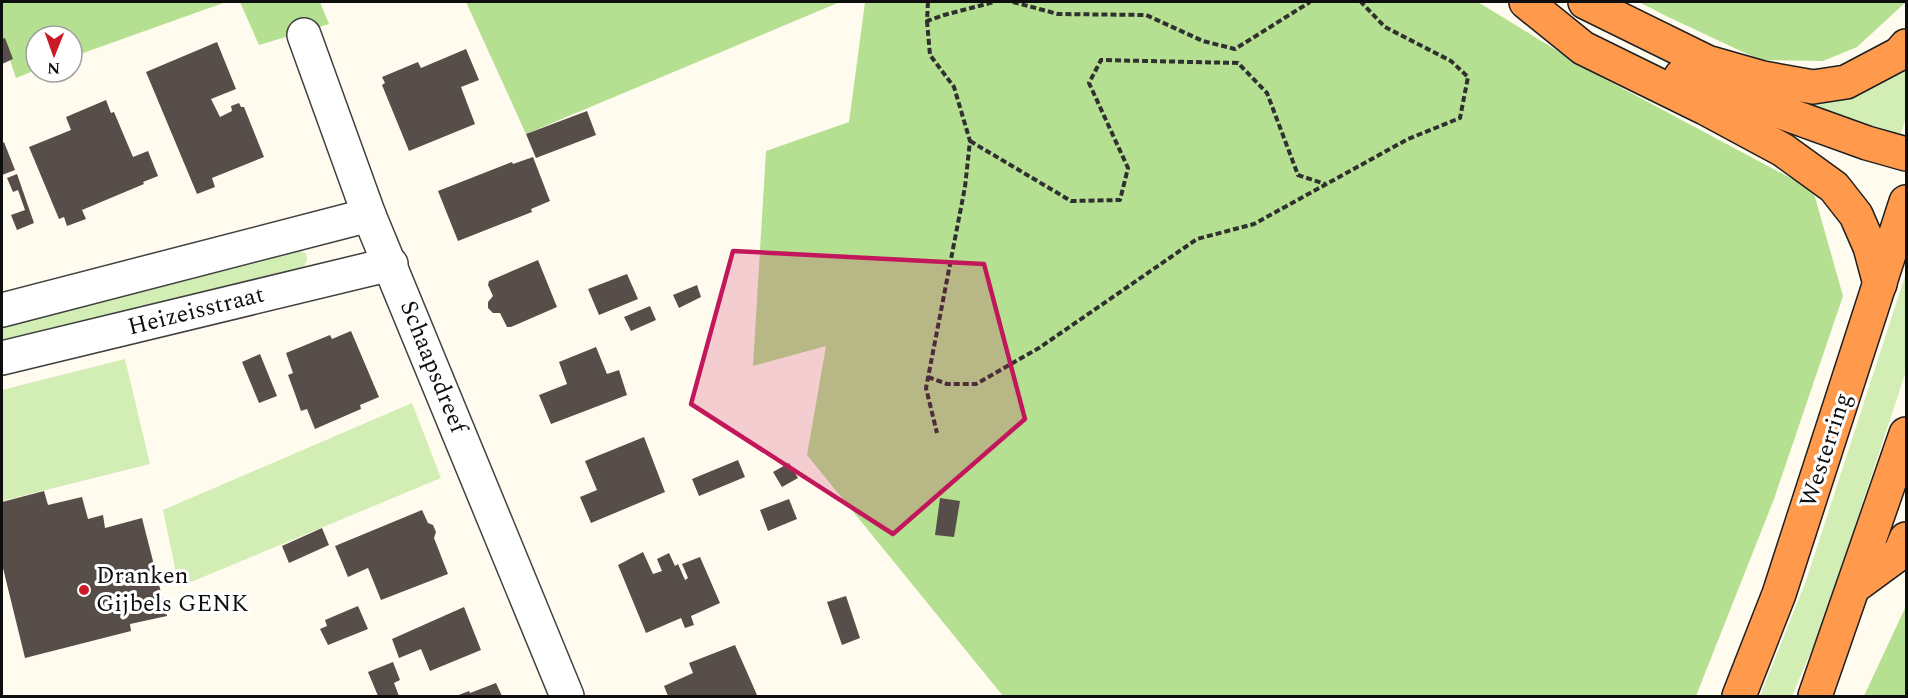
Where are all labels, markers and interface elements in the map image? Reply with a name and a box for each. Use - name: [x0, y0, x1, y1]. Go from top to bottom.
- north arrow: [24, 24, 84, 84]
- text: N: [47, 56, 60, 80]
- street label: Heizeisstraat: [124, 277, 268, 345]
- street label: Schaapsdreef: [390, 295, 477, 440]
- street label: Westerring: [1791, 388, 1861, 512]
- place label: Dranken Gijbels GENK: [96, 558, 248, 622]
- marker: Dranken Gijbels GENK: [77, 583, 91, 597]

